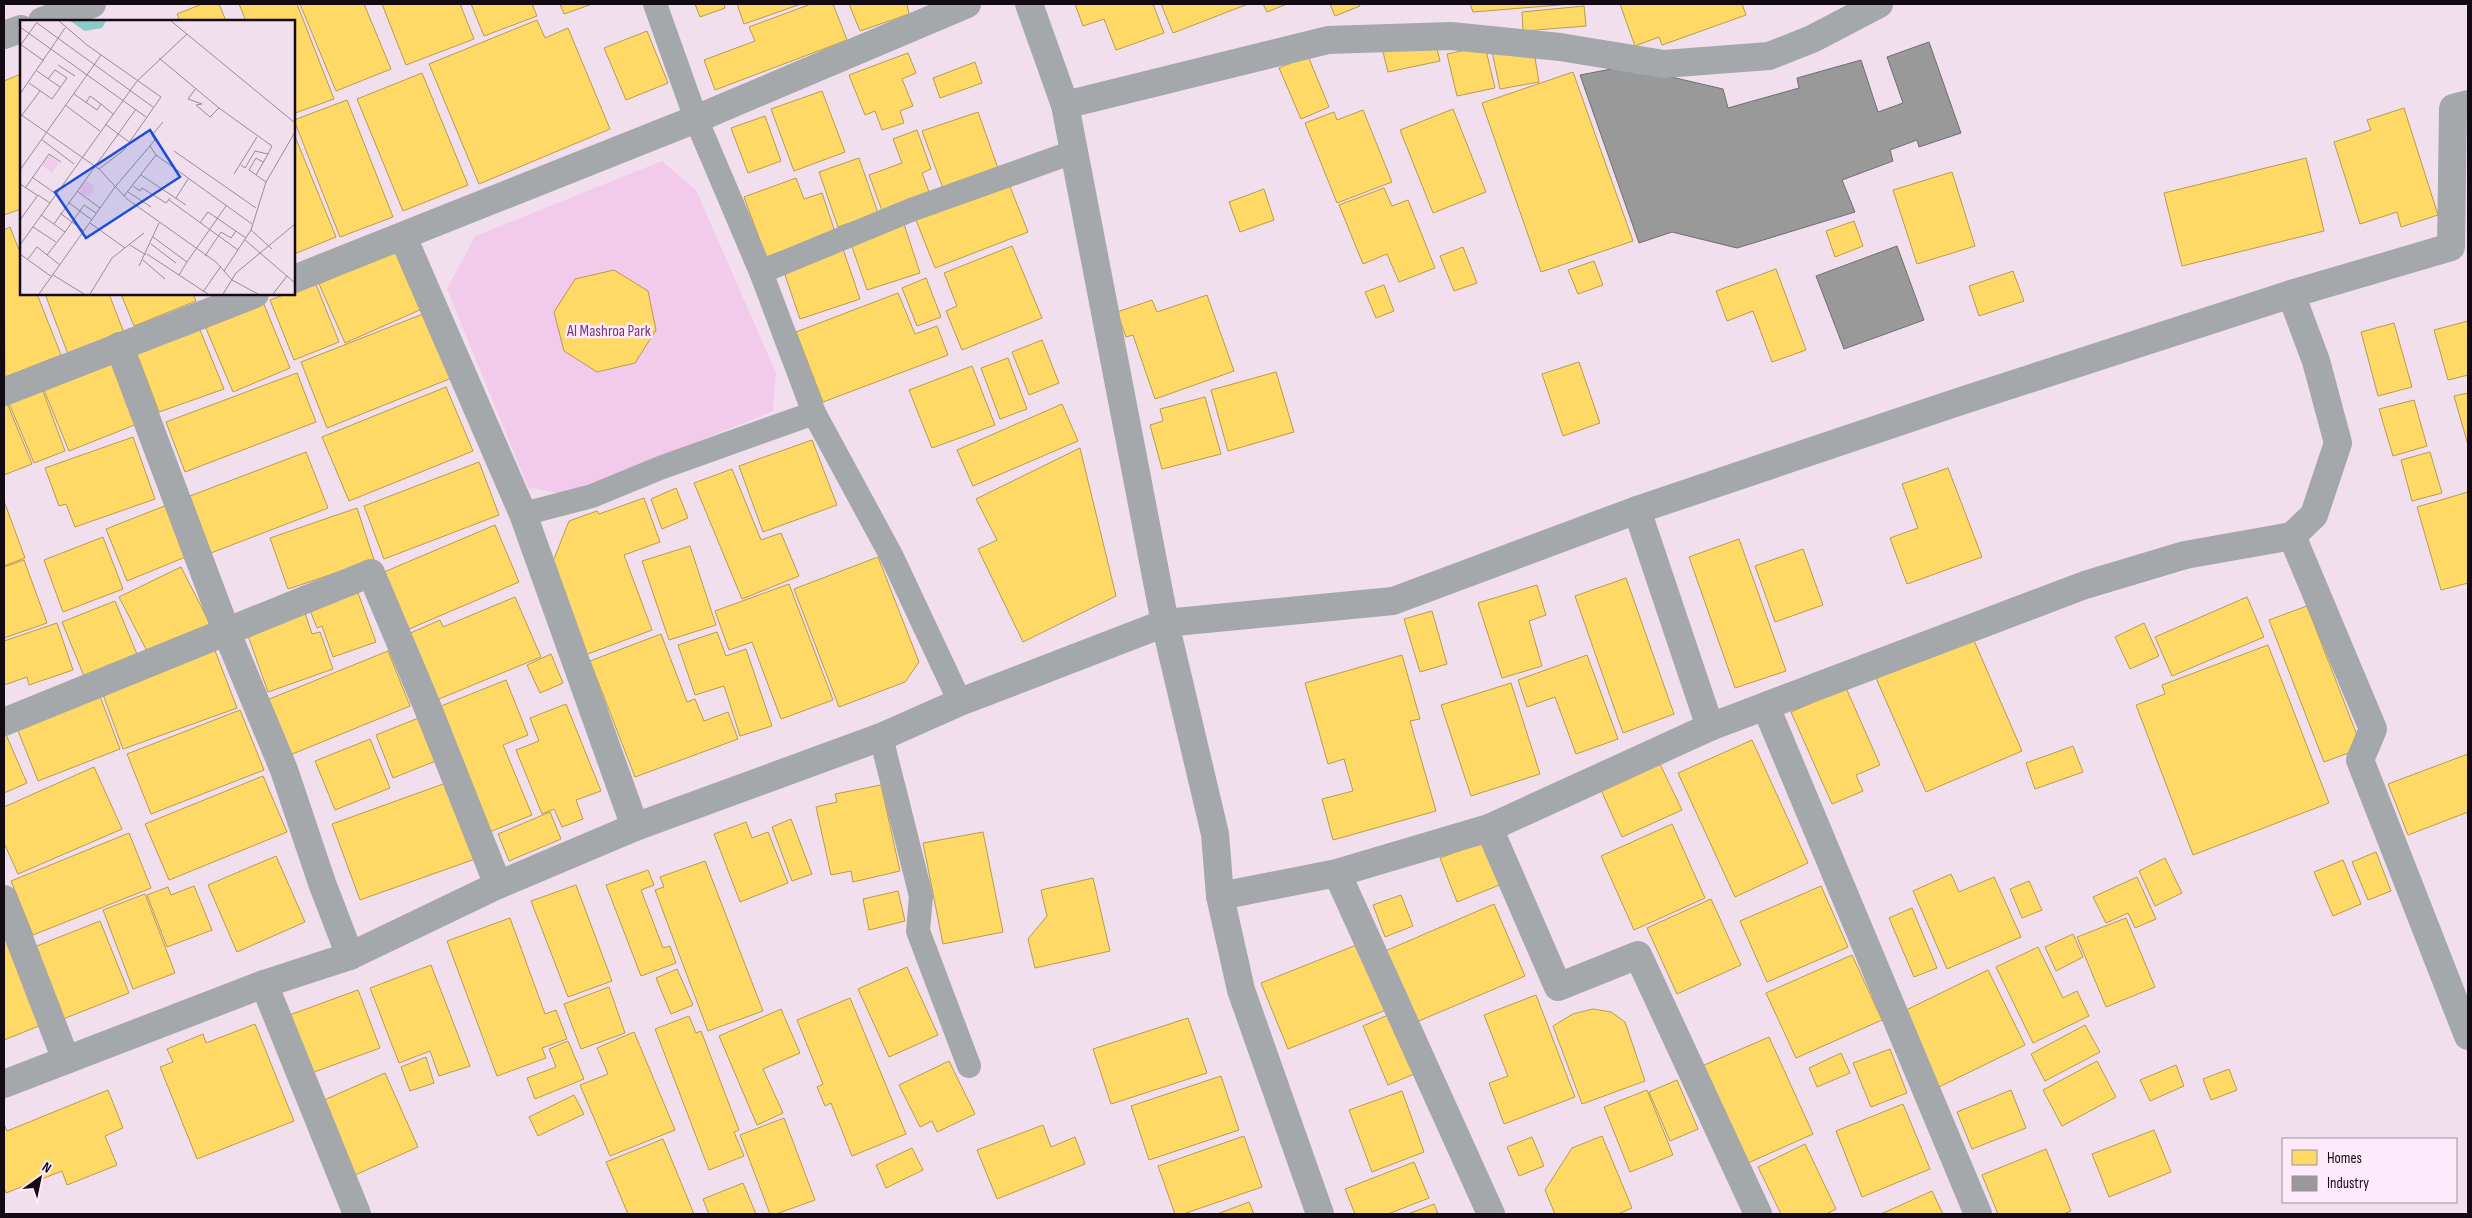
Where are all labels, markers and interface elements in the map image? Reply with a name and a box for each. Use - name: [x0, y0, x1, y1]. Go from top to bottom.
- inset map: [20, 20, 295, 295]
- park label: Al Mashroa Park: [566, 322, 651, 341]
- legend: [2282, 1138, 2457, 1203]
- text: Homes: [2327, 1149, 2362, 1168]
- north arrow: [15, 1153, 65, 1203]
- text: N: [39, 1158, 55, 1177]
- text: Industry: [2327, 1174, 2369, 1193]

